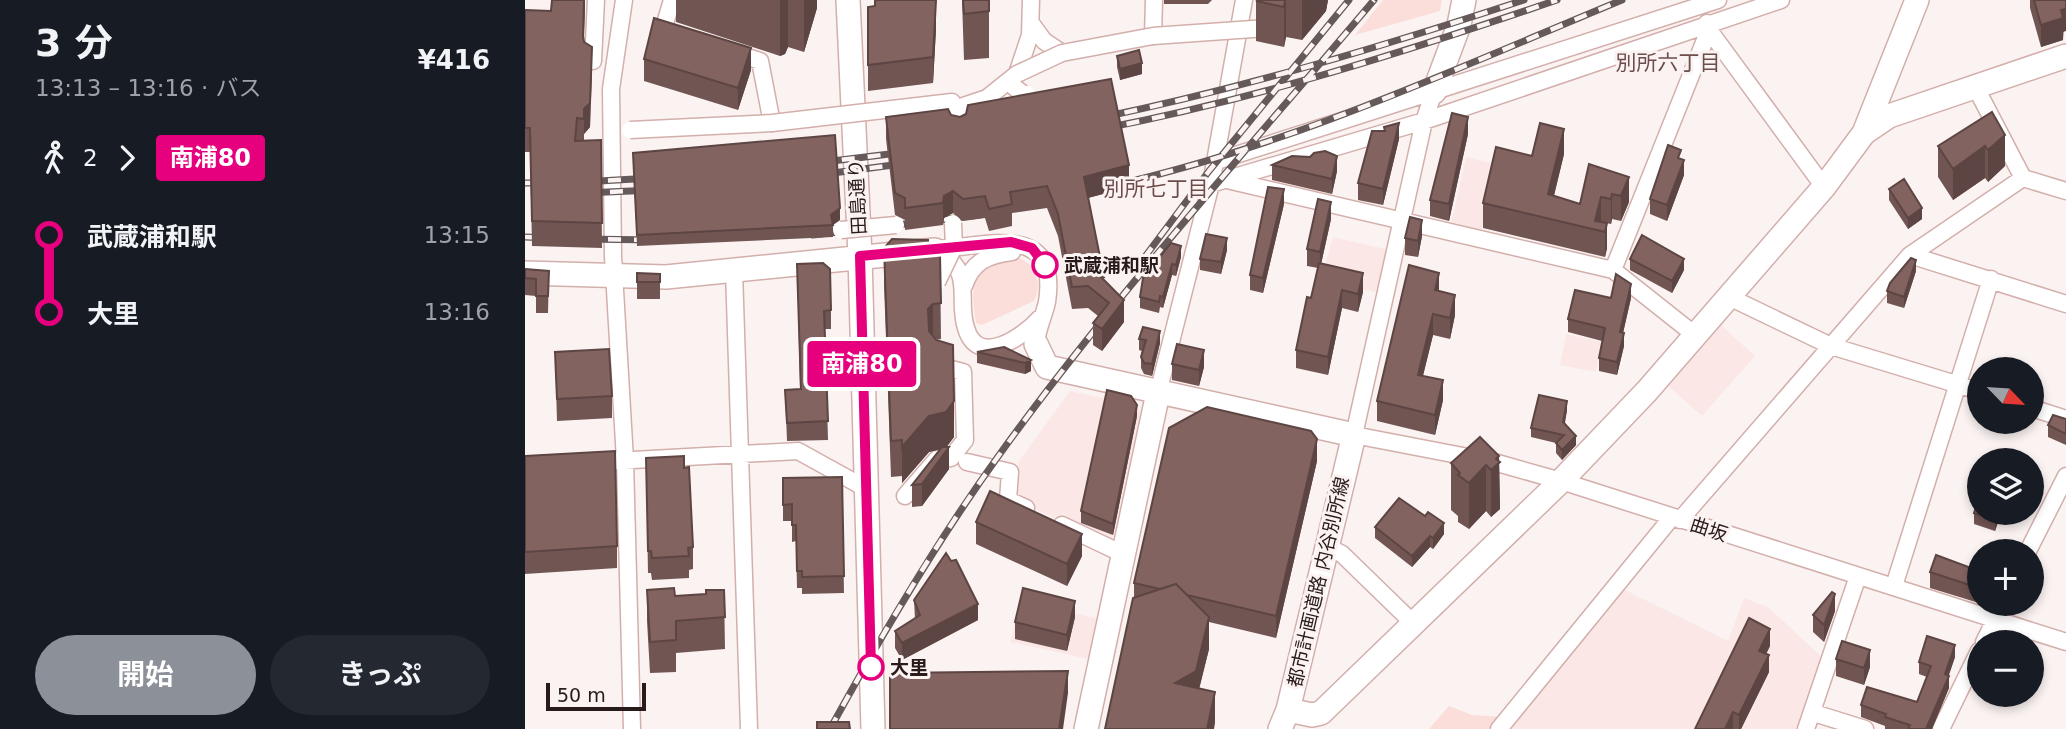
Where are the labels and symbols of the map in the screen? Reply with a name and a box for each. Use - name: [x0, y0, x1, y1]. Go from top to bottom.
- district label: 別所六丁目: [1616, 51, 1721, 75]
- street label: 田島通り: [844, 158, 870, 236]
- district label: 別所七丁目: [1104, 177, 1209, 201]
- marker: 武蔵浦和駅: [1032, 252, 1058, 278]
- place label: 武蔵浦和駅: [1064, 254, 1159, 276]
- line badge: 南浦80: [813, 341, 911, 387]
- north arrow: [1967, 357, 2044, 434]
- street label: 都市計画道路 内谷別所線: [1283, 475, 1353, 689]
- street label: 曲坂: [1688, 513, 1730, 545]
- marker: 大里: [858, 654, 884, 680]
- place label: 大里: [890, 656, 928, 678]
- scale bar: [546, 680, 646, 712]

